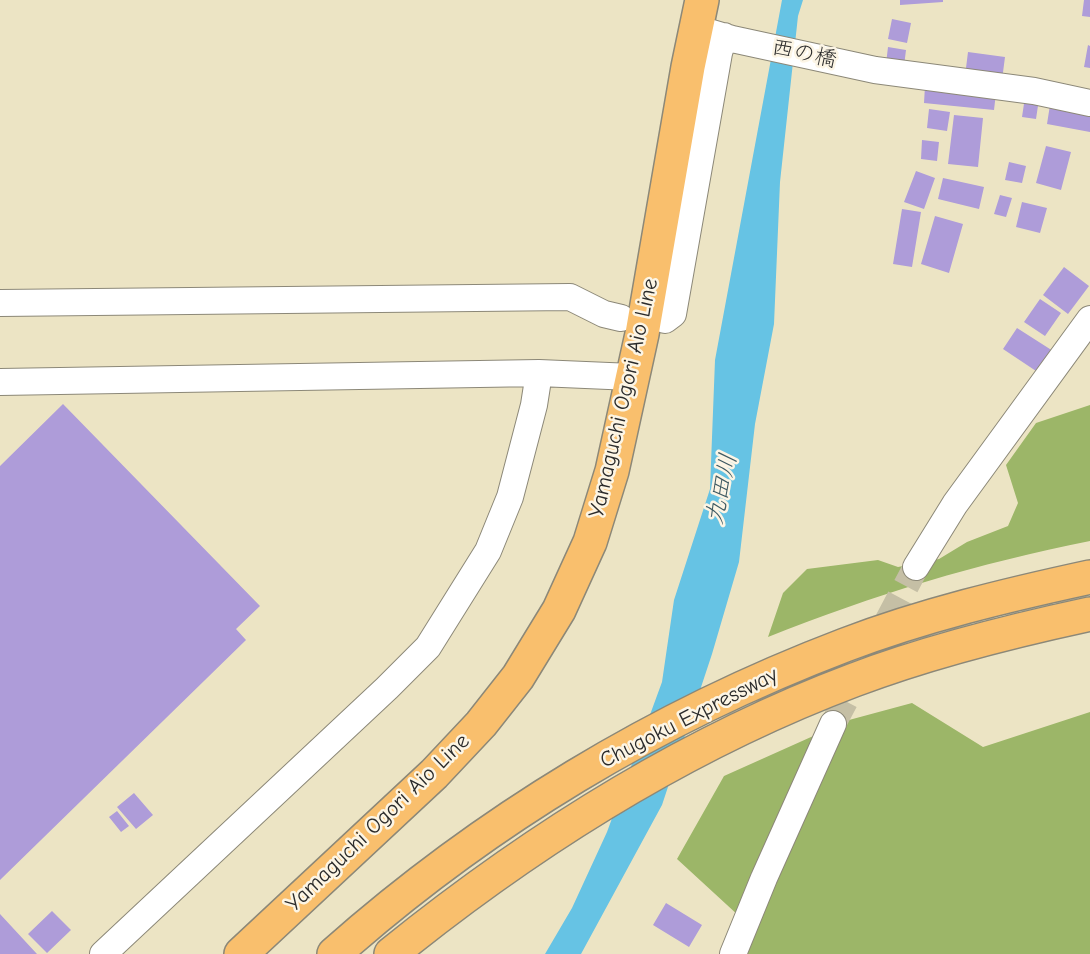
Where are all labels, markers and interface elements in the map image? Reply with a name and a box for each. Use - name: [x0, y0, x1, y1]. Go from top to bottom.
- street label: 西の橋: [769, 34, 839, 74]
- street label: Yamaguchi Ogori Aio Line: [584, 276, 664, 520]
- water label: 九田川: [700, 451, 744, 527]
- street label: Chugoku Expressway: [596, 662, 782, 774]
- street label: Yamaguchi Ogori Aio Line: [281, 728, 475, 918]

